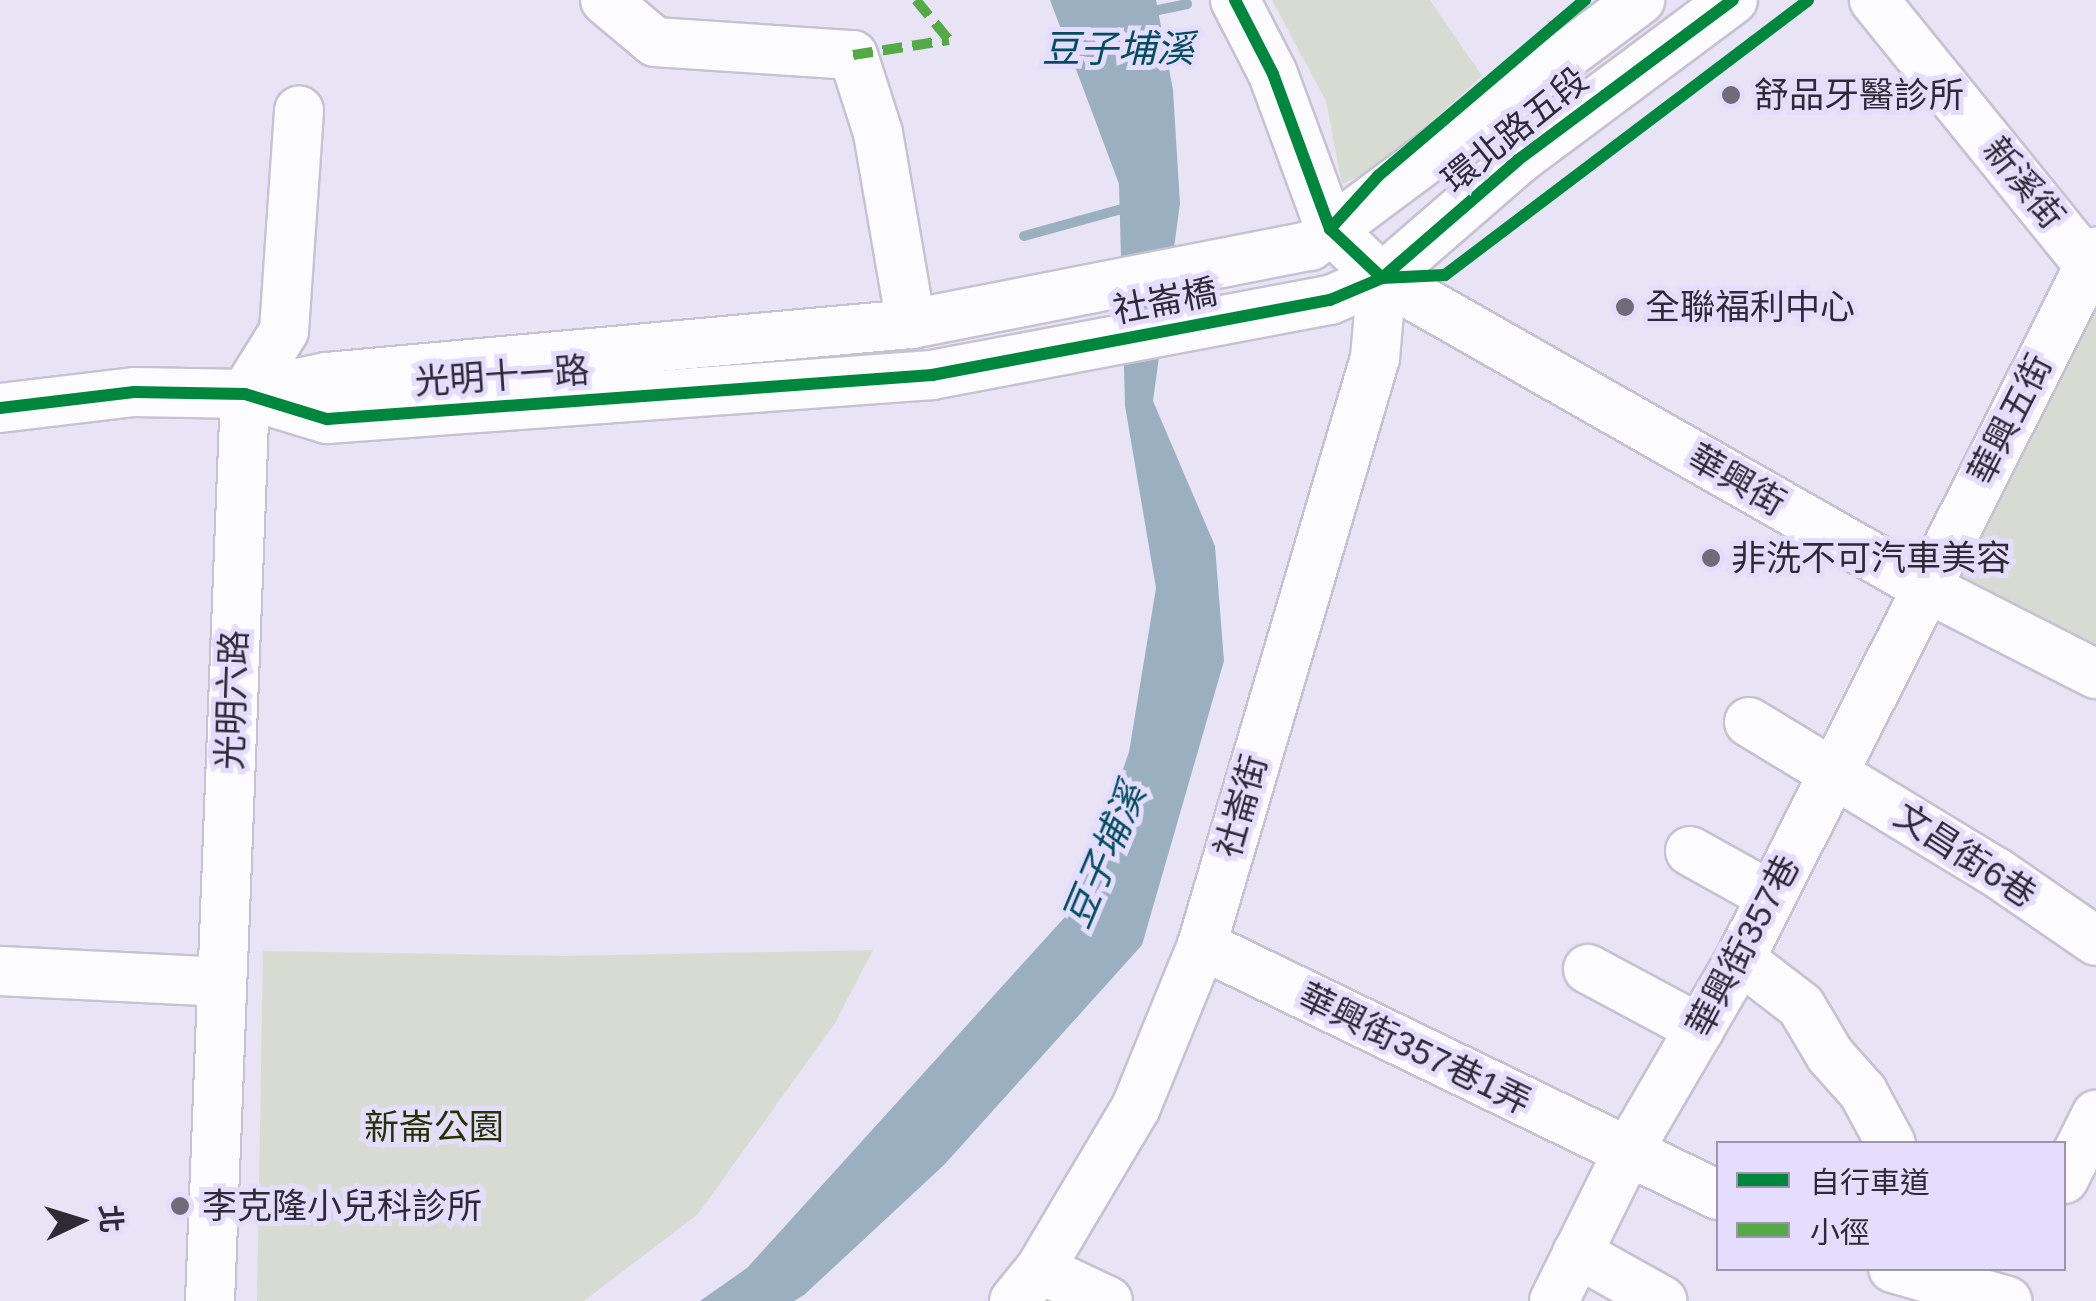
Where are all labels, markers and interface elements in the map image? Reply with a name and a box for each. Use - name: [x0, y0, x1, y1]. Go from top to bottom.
- water label: 豆子埔溪: [1042, 27, 1194, 73]
- street label: 環北路五段: [1434, 59, 1596, 201]
- place label: 舒品牙醫診所: [1754, 74, 1964, 116]
- marker: 舒品牙醫診所: [1718, 82, 1744, 108]
- street label: 新溪街: [1975, 129, 2073, 237]
- street label: 社崙橋: [1109, 270, 1221, 332]
- place label: 全聯福利中心: [1645, 286, 1855, 328]
- marker: 全聯福利中心: [1614, 296, 1636, 318]
- street label: 華興五街: [1960, 347, 2060, 491]
- street label: 光明十一路: [413, 349, 591, 403]
- street label: 華興街: [1681, 436, 1793, 524]
- place label: 非洗不可汽車美容: [1731, 537, 2011, 579]
- marker: 非洗不可汽車美容: [1700, 547, 1722, 569]
- street label: 光明六路: [209, 629, 255, 771]
- street label: 社崙街: [1206, 750, 1276, 862]
- water label: 豆子埔溪: [1054, 777, 1156, 935]
- street label: 文昌街6巷: [1887, 794, 2043, 916]
- street label: 華興街357巷: [1678, 849, 1808, 1043]
- street label: 華興街357巷1弄: [1292, 975, 1538, 1123]
- park label: 新崙公園: [364, 1106, 504, 1148]
- legend: [1716, 1141, 2066, 1271]
- text: 自行車道: [1810, 1166, 1930, 1199]
- north arrow: [30, 1171, 130, 1271]
- place label: 李克隆小兒科診所: [202, 1185, 482, 1227]
- marker: 李克隆小兒科診所: [167, 1193, 193, 1219]
- text: 北: [94, 1204, 127, 1234]
- text: 小徑: [1810, 1216, 1870, 1249]

